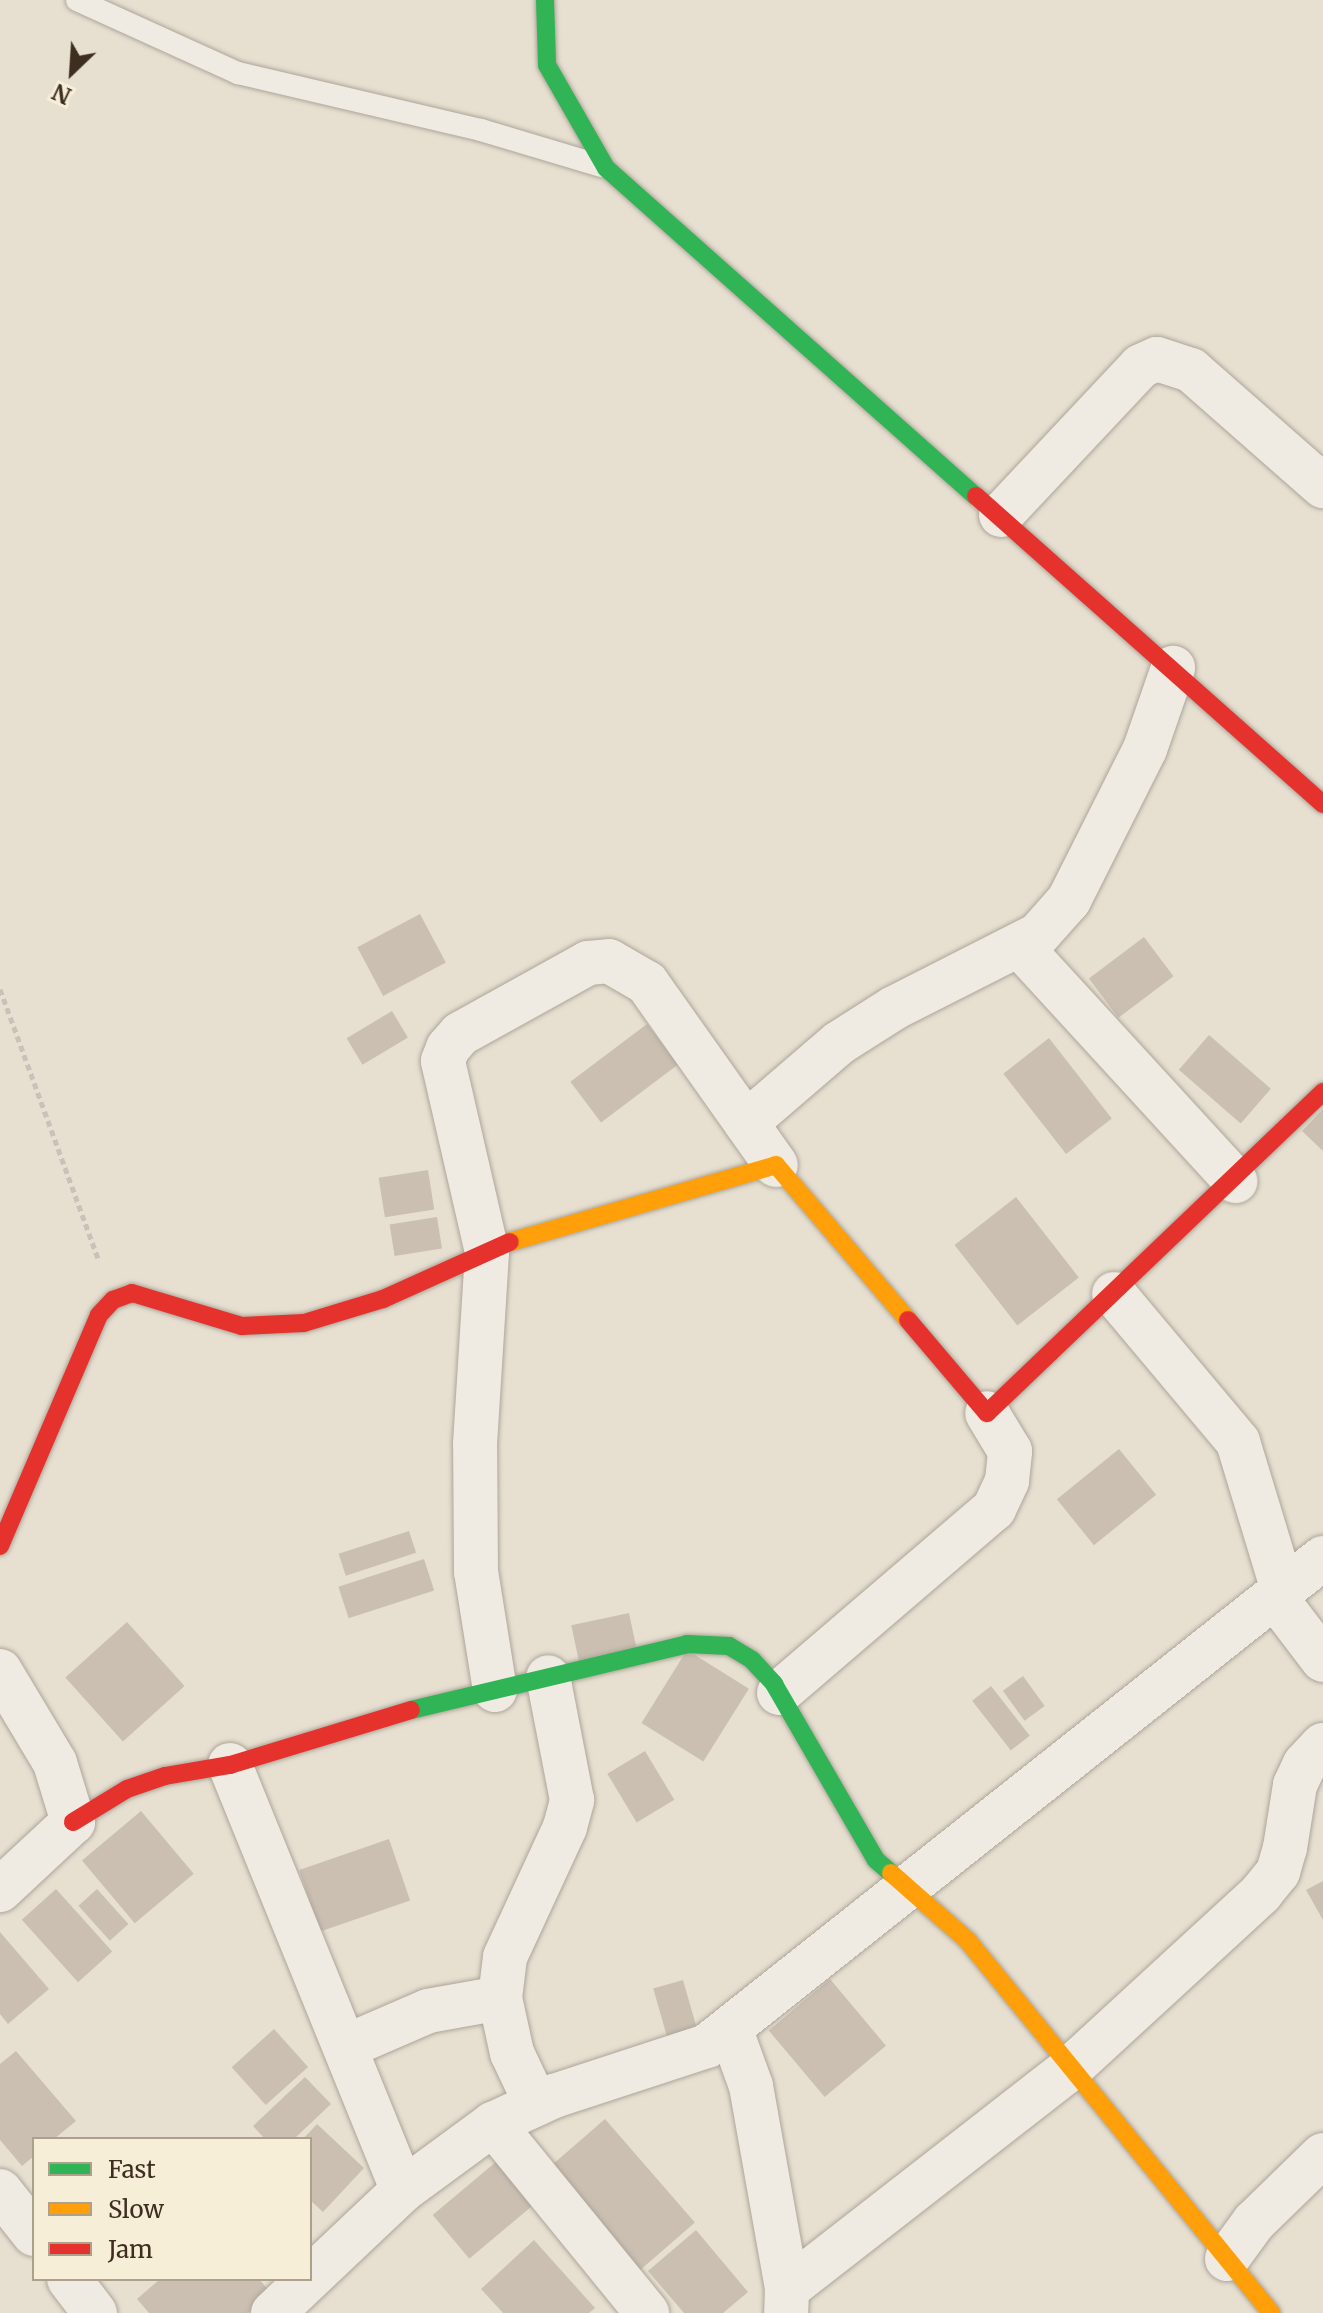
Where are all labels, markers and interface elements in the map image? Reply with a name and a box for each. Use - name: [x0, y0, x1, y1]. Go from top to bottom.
- north arrow: [32, 32, 112, 112]
- text: N: [48, 77, 76, 110]
- legend: [32, 2137, 312, 2281]
- text: Fast: [108, 2154, 156, 2185]
- text: Slow: [108, 2194, 164, 2225]
- text: Jam: [108, 2234, 153, 2265]

